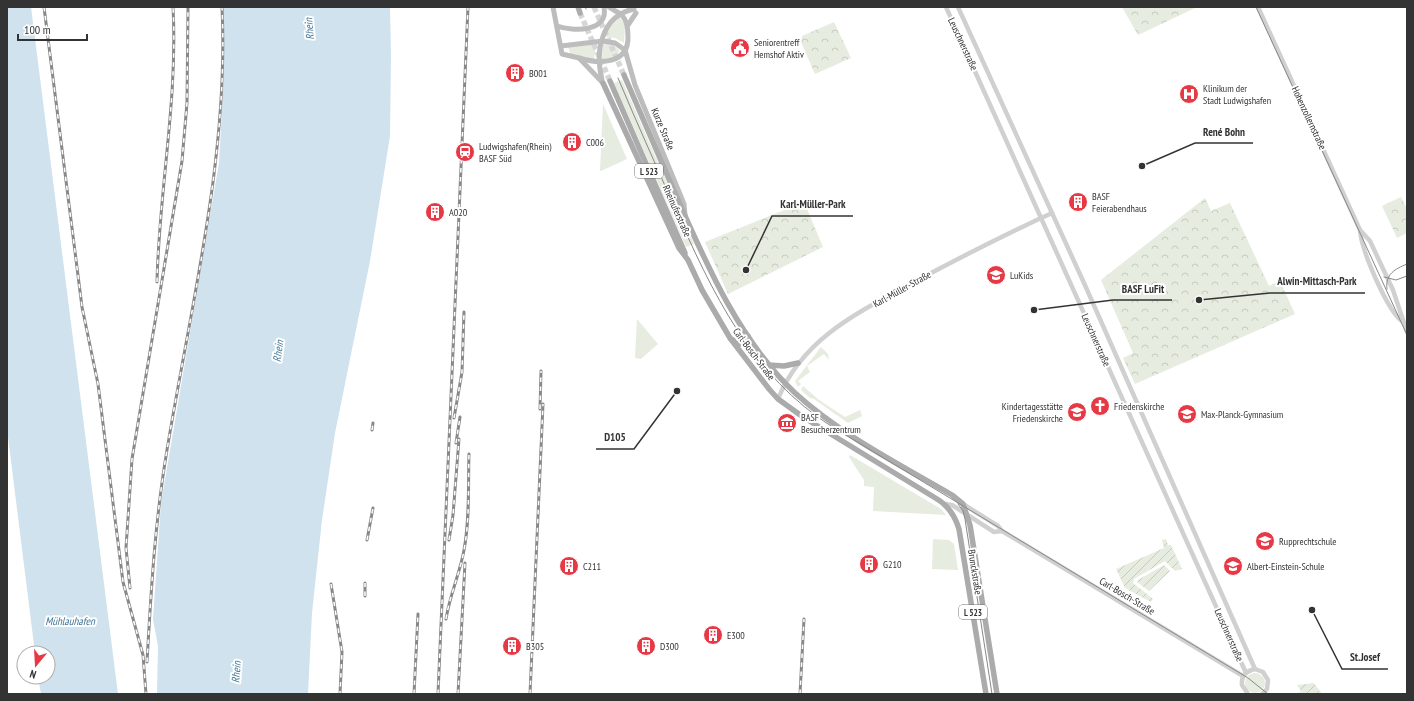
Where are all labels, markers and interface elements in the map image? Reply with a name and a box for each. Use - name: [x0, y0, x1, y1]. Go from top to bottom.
- scale bar: [18, 16, 87, 42]
- water label: Rhein: [301, 16, 317, 41]
- street label: Leuschnerstraße: [945, 16, 981, 72]
- text: 100 m: [24, 22, 51, 37]
- place label: Seniorentreff Hemshof Aktiv: [754, 36, 804, 61]
- public building icon: Seniorentreff Hemshof Aktiv: [729, 37, 751, 59]
- building icon: B001: [504, 62, 526, 84]
- place label: B001: [529, 67, 547, 80]
- place label: Klinikum der Stadt Ludwigshafen: [1203, 82, 1271, 107]
- hospital icon: Klinikum der Stadt Ludwigshafen: [1178, 83, 1200, 105]
- street label: Hohenzollernstraße: [1289, 84, 1329, 152]
- street label: Kurze Straße: [648, 106, 678, 152]
- callout: René Bohn: [1195, 120, 1253, 143]
- text: René Bohn: [1203, 125, 1245, 139]
- building icon: C006: [561, 131, 583, 153]
- place label: C006: [586, 136, 605, 149]
- place label: Ludwigshafen(Rhein) BASF Süd: [479, 140, 552, 165]
- station icon: Ludwigshafen(Rhein) BASF Süd: [454, 141, 476, 163]
- road number: L 523: [635, 164, 663, 178]
- street label: Rheinuferstraße: [660, 183, 694, 239]
- place label: BASF Feierabendhaus: [1092, 190, 1147, 215]
- building icon: BASF Feierabendhaus: [1067, 191, 1089, 213]
- callout: Karl-Müller-Park: [772, 193, 853, 216]
- text: Karl-Müller-Park: [780, 197, 846, 211]
- building icon: A020: [424, 201, 446, 223]
- place label: A020: [449, 206, 468, 219]
- school or university icon: LuKids: [985, 264, 1007, 286]
- street label: Karl-Müller-Straße: [871, 268, 933, 310]
- place label: LuKids: [1010, 269, 1034, 282]
- callout: Alwin-Mittasch-Park: [1270, 270, 1365, 293]
- text: Alwin-Mittasch-Park: [1276, 274, 1357, 288]
- callout: BASF LuFit: [1113, 277, 1172, 300]
- text: BASF LuFit: [1122, 282, 1165, 296]
- street label: Leuschnerstraße: [1079, 311, 1113, 369]
- street label: Carl-Bosch-Straße: [730, 325, 778, 383]
- water label: Rhein: [270, 338, 287, 363]
- church icon: Friedenskirche: [1089, 395, 1111, 417]
- place label: Kindertagesstätte Friedenskirche: [1002, 400, 1063, 425]
- place label: Friedenskirche: [1114, 400, 1164, 413]
- school or university icon: Kindertagesstätte Friedenskirche: [1066, 401, 1088, 423]
- school or university icon: Max-Planck-Gymnasium: [1176, 403, 1198, 425]
- place label: Max-Planck-Gymnasium: [1201, 408, 1283, 421]
- place label: BASF Besucherzentrum: [801, 411, 861, 436]
- museum icon: BASF Besucherzentrum: [776, 412, 798, 434]
- callout: D105: [596, 426, 634, 449]
- text: D105: [604, 430, 626, 444]
- school or university icon: Rupprechtschule: [1254, 530, 1276, 552]
- place label: Rupprechtschule: [1279, 535, 1336, 548]
- street label: Brunckstraße: [965, 549, 985, 595]
- building icon: G210: [858, 553, 880, 575]
- building icon: C211: [558, 555, 580, 577]
- school or university icon: Albert-Einstein-Schule: [1222, 555, 1244, 577]
- place label: G210: [883, 558, 902, 571]
- place label: C211: [583, 560, 601, 573]
- place label: Albert-Einstein-Schule: [1247, 560, 1324, 573]
- street label: Carl-Bosch-Straße: [1097, 574, 1157, 618]
- road number: L 523: [959, 605, 987, 619]
- street label: Leuschnerstraße: [1212, 606, 1246, 664]
- water label: Mühlauhafen: [45, 614, 96, 628]
- building icon: E300: [702, 624, 724, 646]
- place label: E300: [727, 629, 745, 642]
- building icon: B305: [501, 635, 523, 657]
- building icon: D300: [635, 635, 657, 657]
- place label: B305: [526, 640, 544, 653]
- place label: D300: [660, 640, 679, 653]
- north arrow: [16, 645, 56, 685]
- callout: St.Josef: [1342, 646, 1388, 669]
- text: St.Josef: [1350, 650, 1381, 664]
- water label: Rhein: [228, 659, 244, 683]
- text: N: [28, 667, 38, 682]

